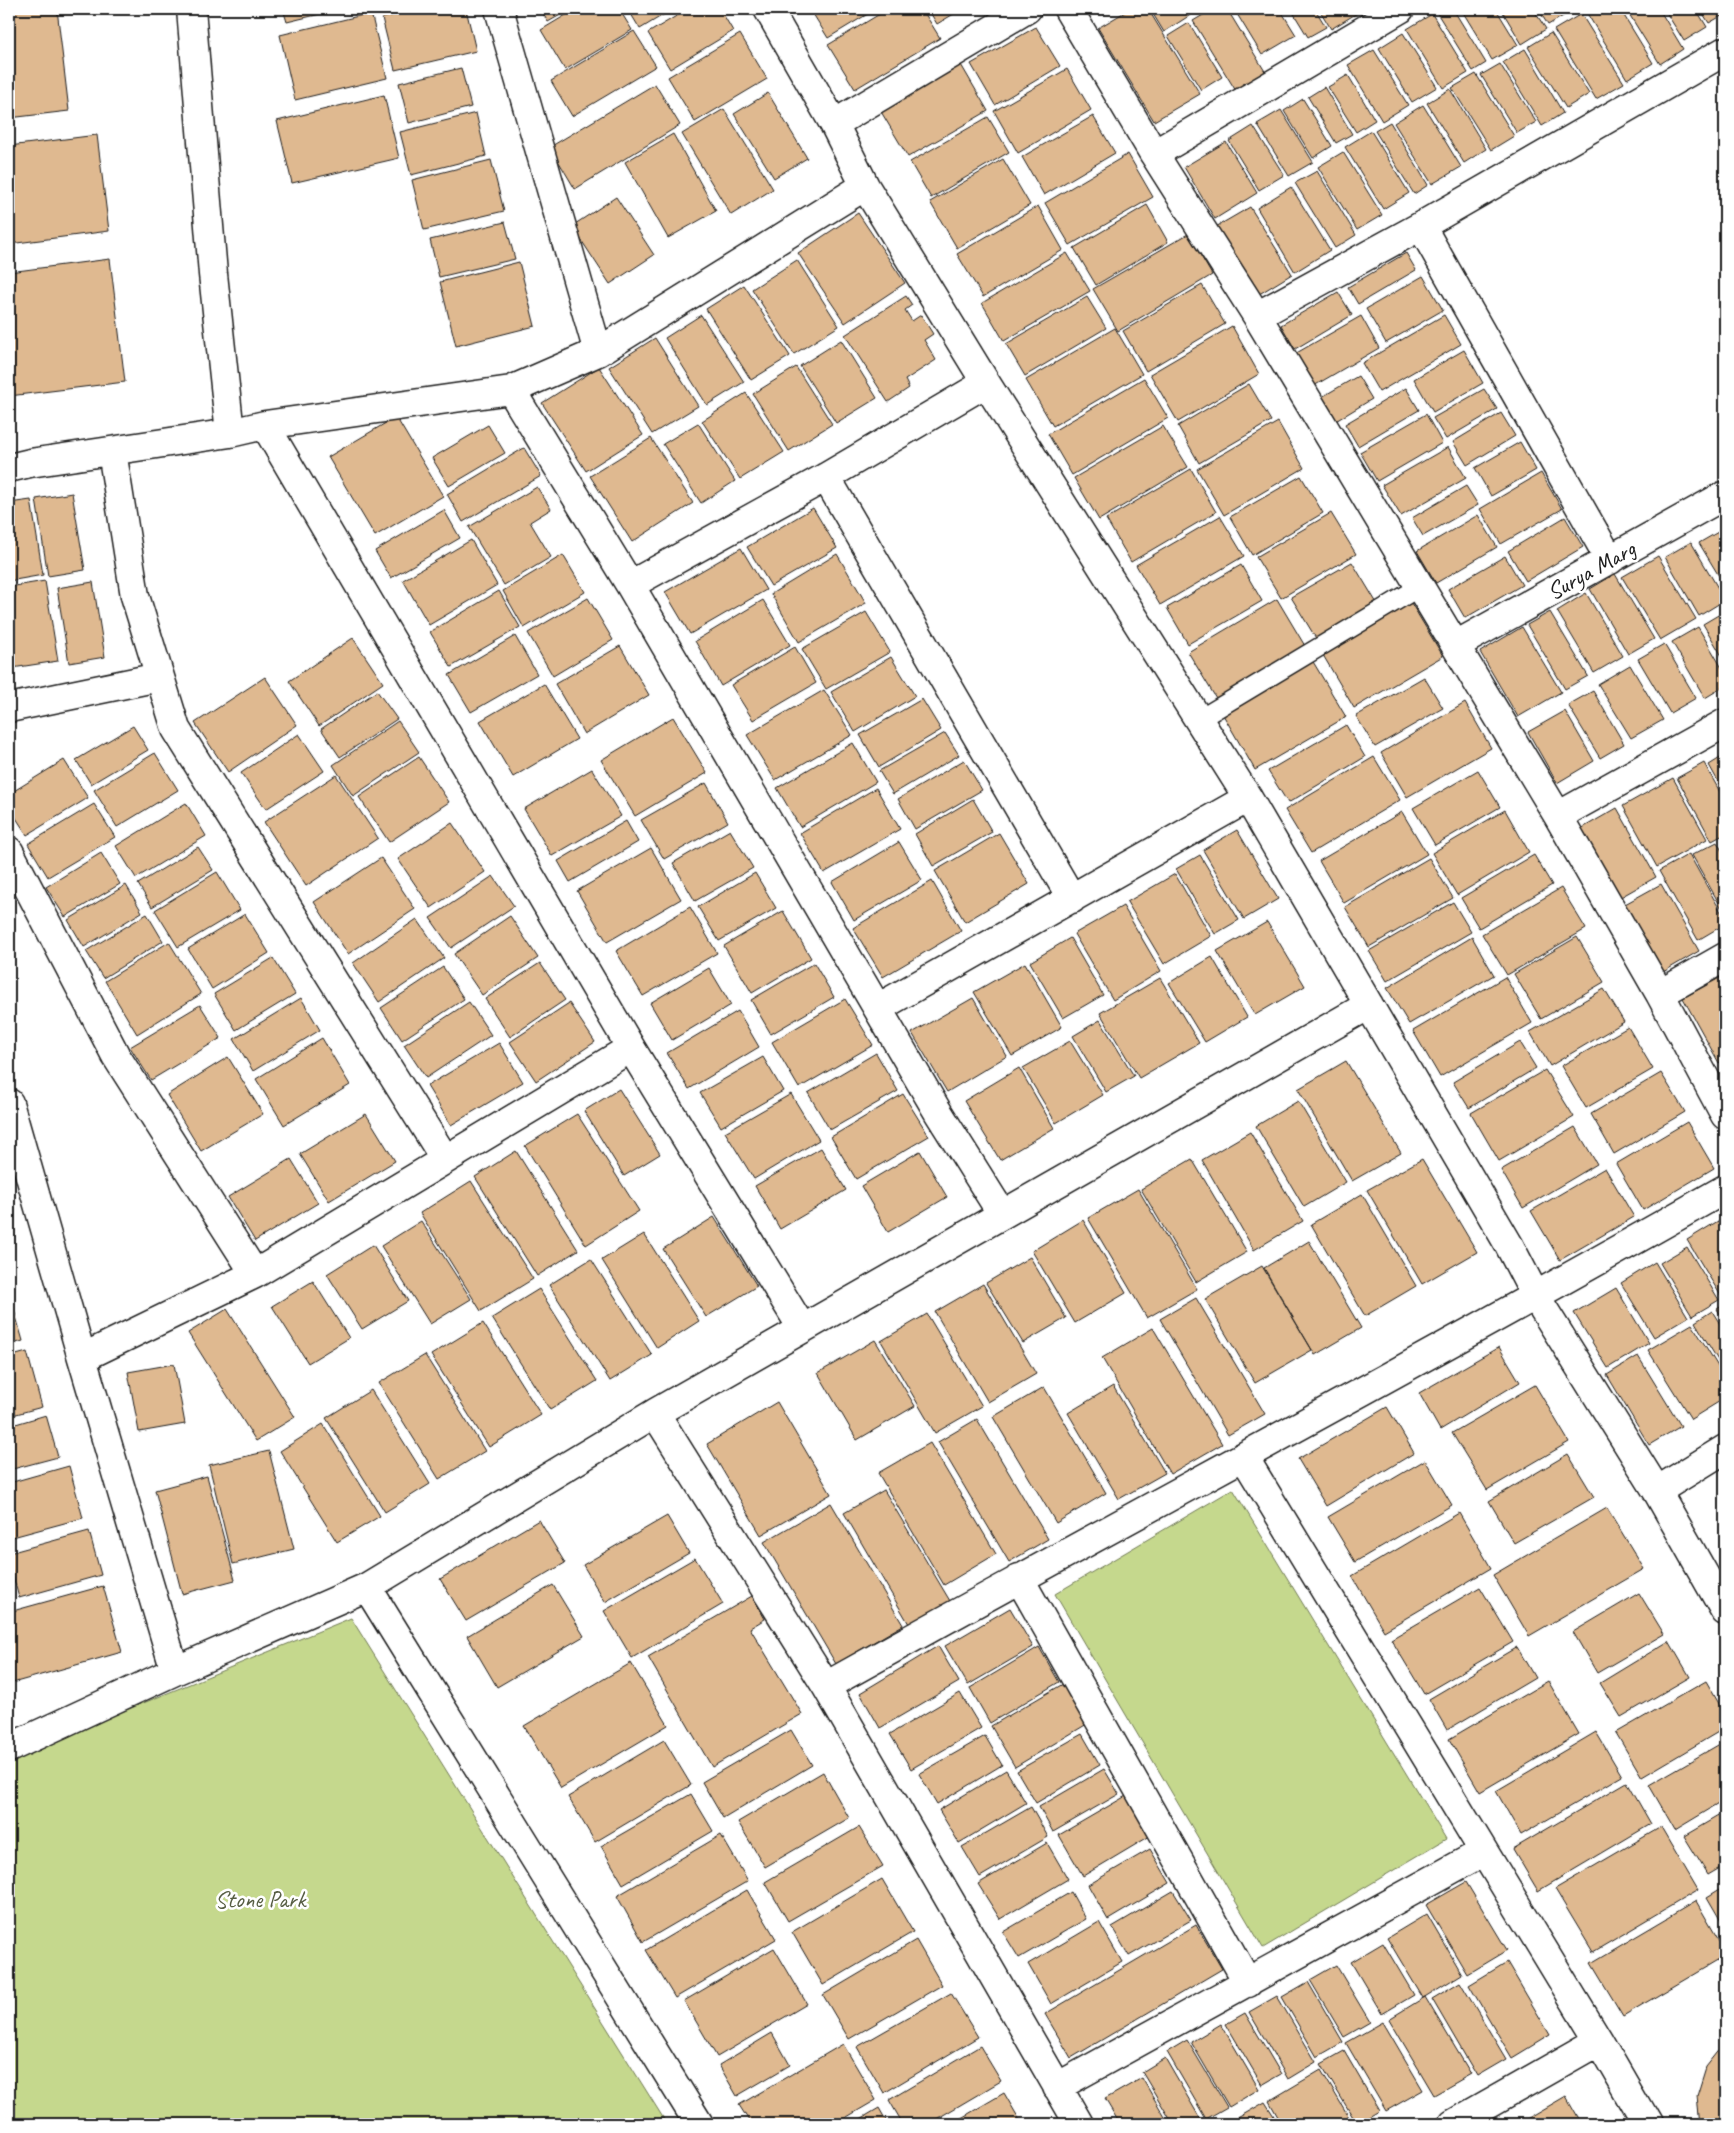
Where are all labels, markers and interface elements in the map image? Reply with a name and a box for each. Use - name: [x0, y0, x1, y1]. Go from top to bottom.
- street label: Surya Marg: [1541, 533, 1642, 607]
- park label: Stone Park: [215, 1884, 307, 1914]

